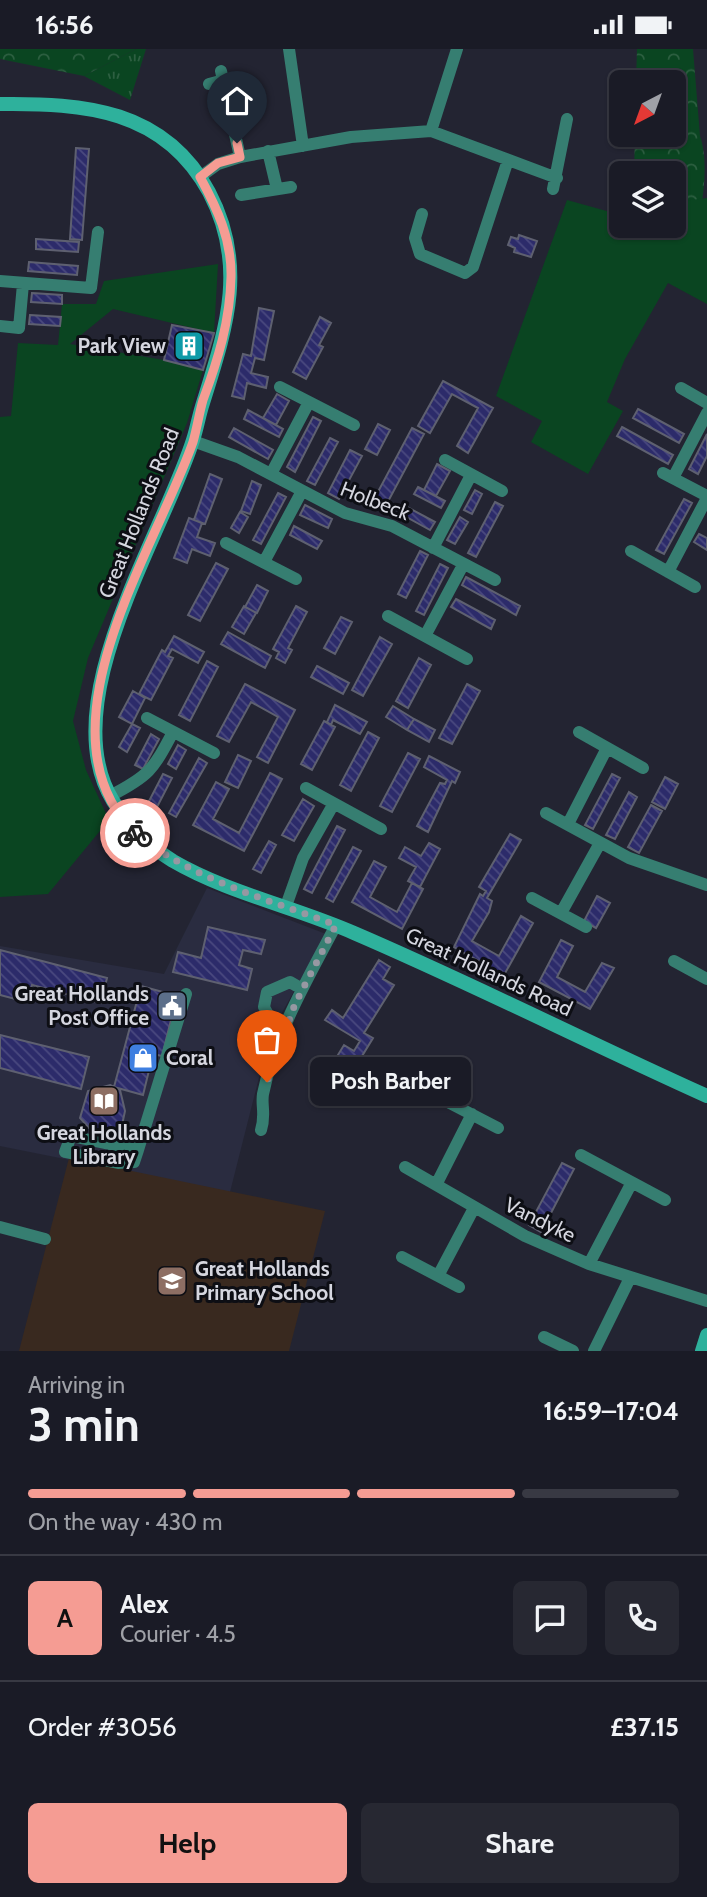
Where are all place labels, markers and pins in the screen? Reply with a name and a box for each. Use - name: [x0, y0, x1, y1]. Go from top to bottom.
- pin: [207, 71, 267, 143]
- building icon: Park View: [172, 329, 206, 363]
- place label: Park View: [77, 333, 167, 358]
- place label: Great Hollands Post Office: [14, 981, 149, 1030]
- public building icon: Great Hollands Post Office: [155, 989, 189, 1023]
- pin: [237, 1010, 297, 1082]
- shop icon: Coral: [126, 1041, 160, 1075]
- place label: Coral: [166, 1045, 214, 1070]
- callout: Posh Barber: [309, 1058, 470, 1107]
- library icon: Great Hollands Library: [87, 1084, 121, 1118]
- place label: Great Hollands Library: [37, 1120, 171, 1169]
- place label: Great Hollands Primary School: [195, 1256, 334, 1305]
- school or university icon: Great Hollands Primary School: [155, 1264, 189, 1298]

